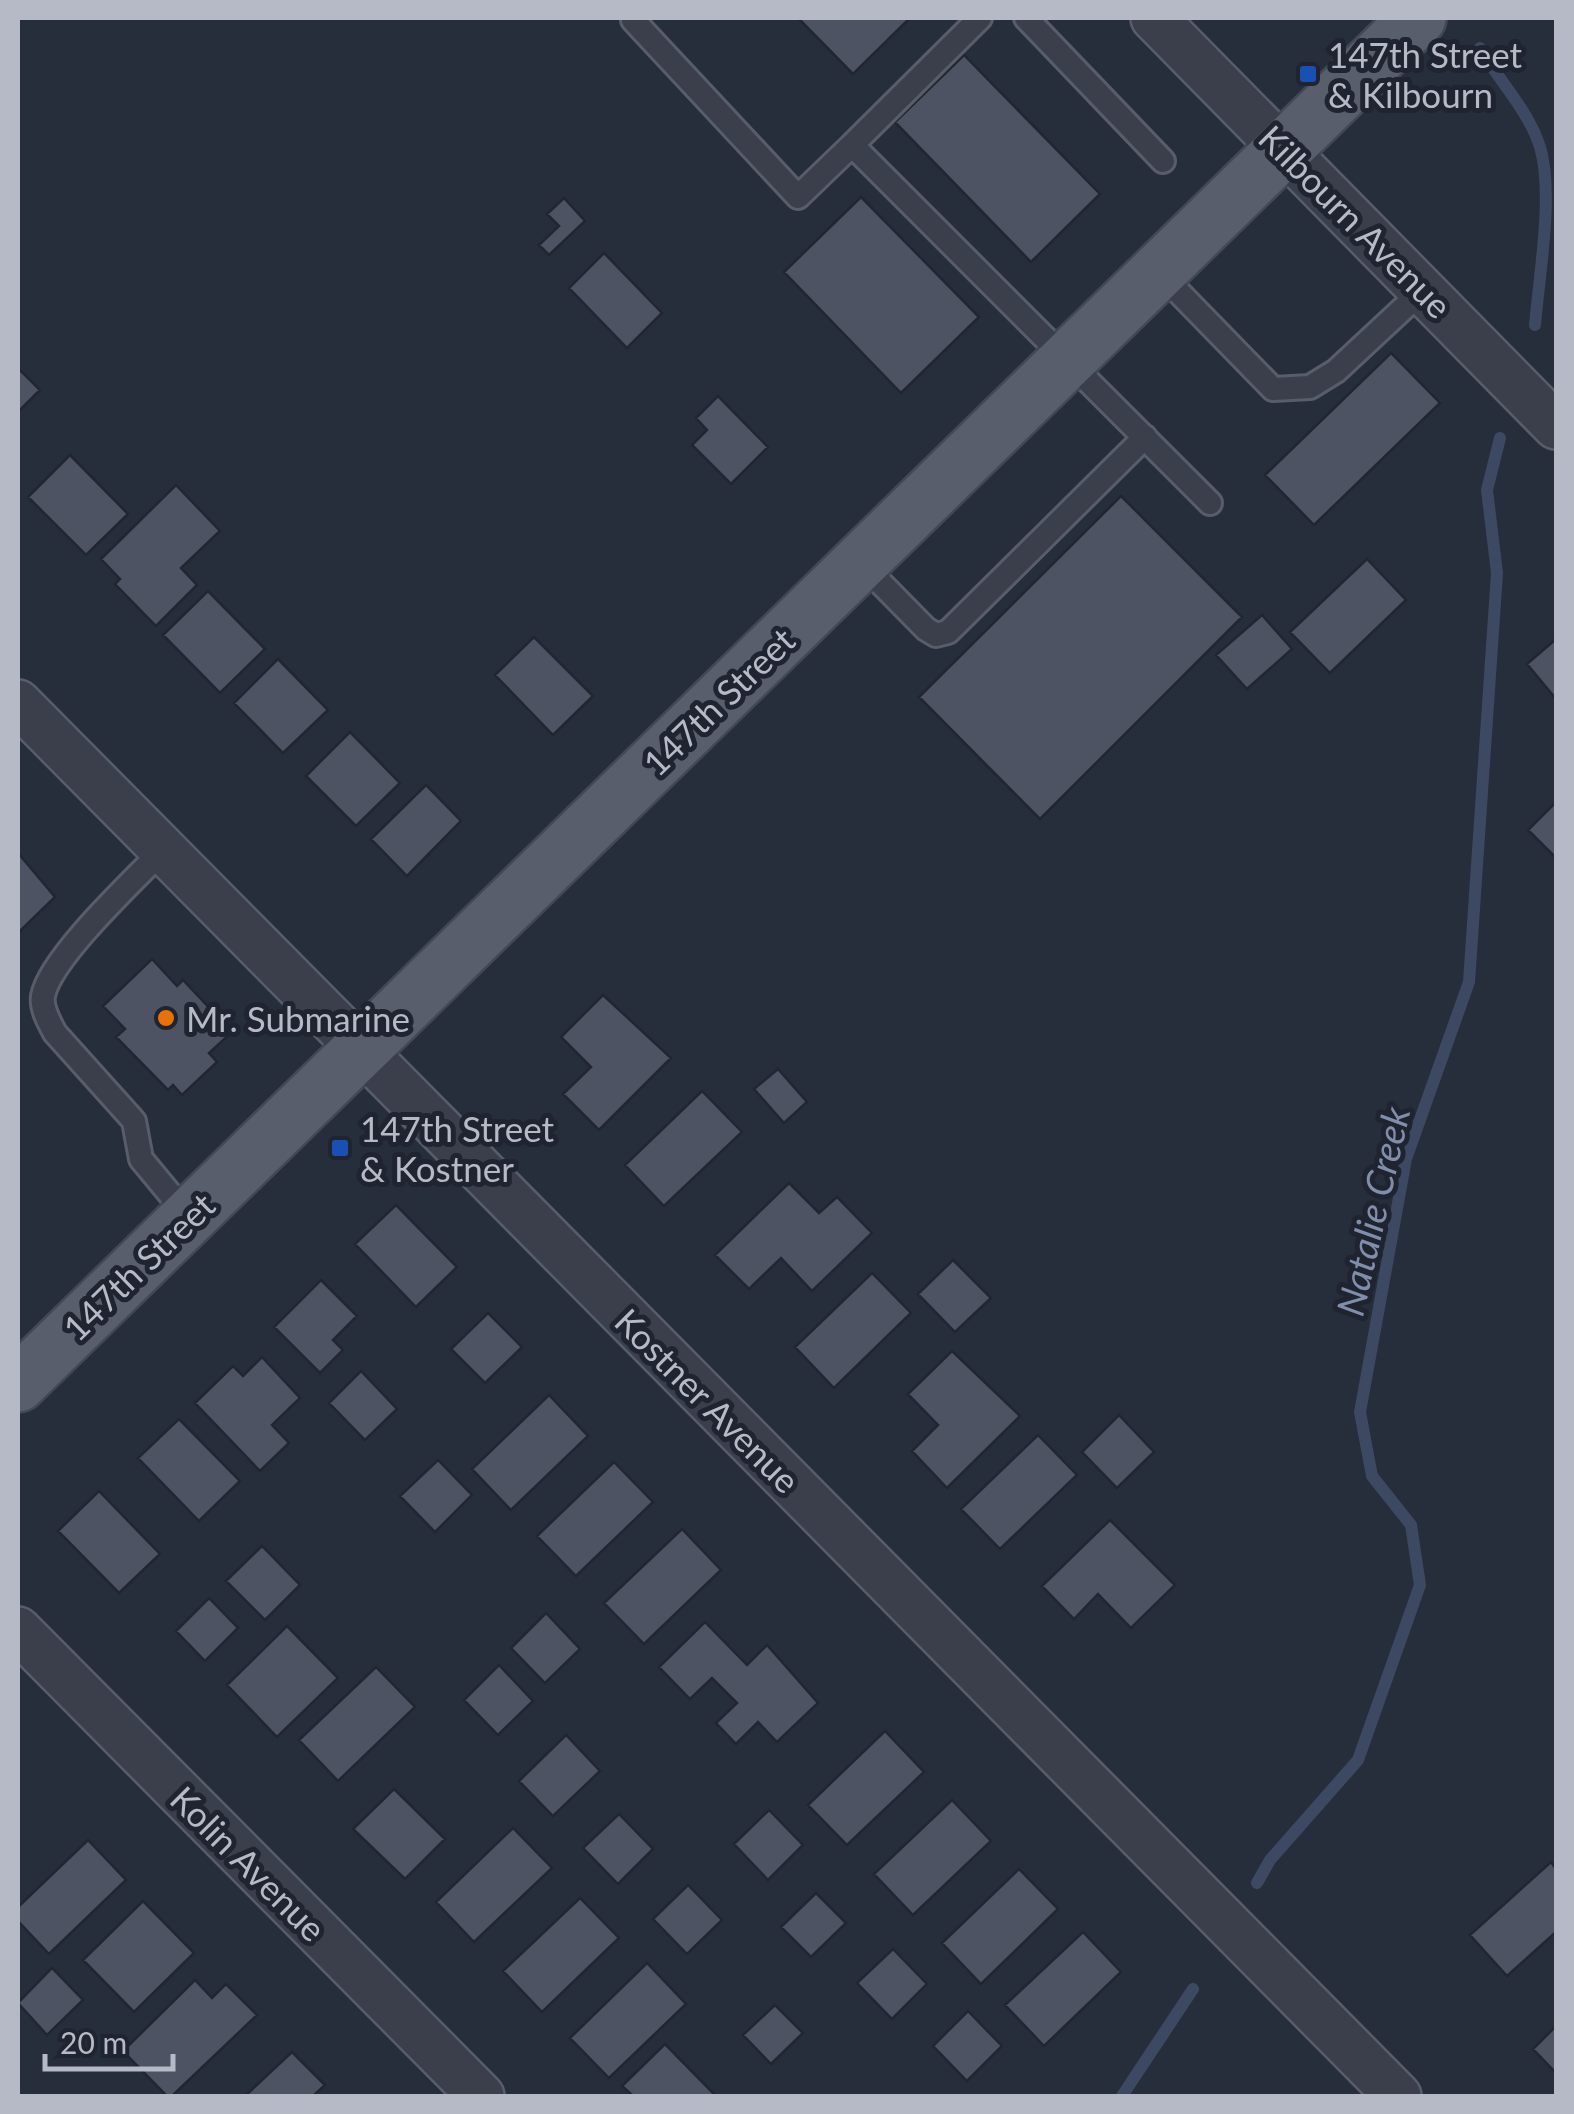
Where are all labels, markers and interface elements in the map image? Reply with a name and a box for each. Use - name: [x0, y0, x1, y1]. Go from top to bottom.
- place label: 147th Street & Kilbourn: [1328, 33, 1523, 115]
- marker: 147th Street & Kilbourn: [1297, 63, 1319, 85]
- street label: Kilbourn Avenue: [1251, 116, 1461, 326]
- street label: 147th Street: [634, 618, 803, 784]
- place label: Mr. Submarine: [186, 997, 410, 1039]
- marker: Mr. Submarine: [155, 1007, 177, 1029]
- water label: Natalie Creek: [1326, 1101, 1419, 1320]
- place label: 147th Street & Kostner: [360, 1107, 555, 1189]
- marker: 147th Street & Kostner: [329, 1137, 351, 1159]
- street label: 147th Street: [54, 1183, 223, 1349]
- street label: Kostner Avenue: [607, 1299, 809, 1501]
- street label: Kolin Avenue: [163, 1777, 335, 1949]
- scale bar: [45, 2009, 172, 2071]
- text: 20 m: [60, 2024, 127, 2060]

